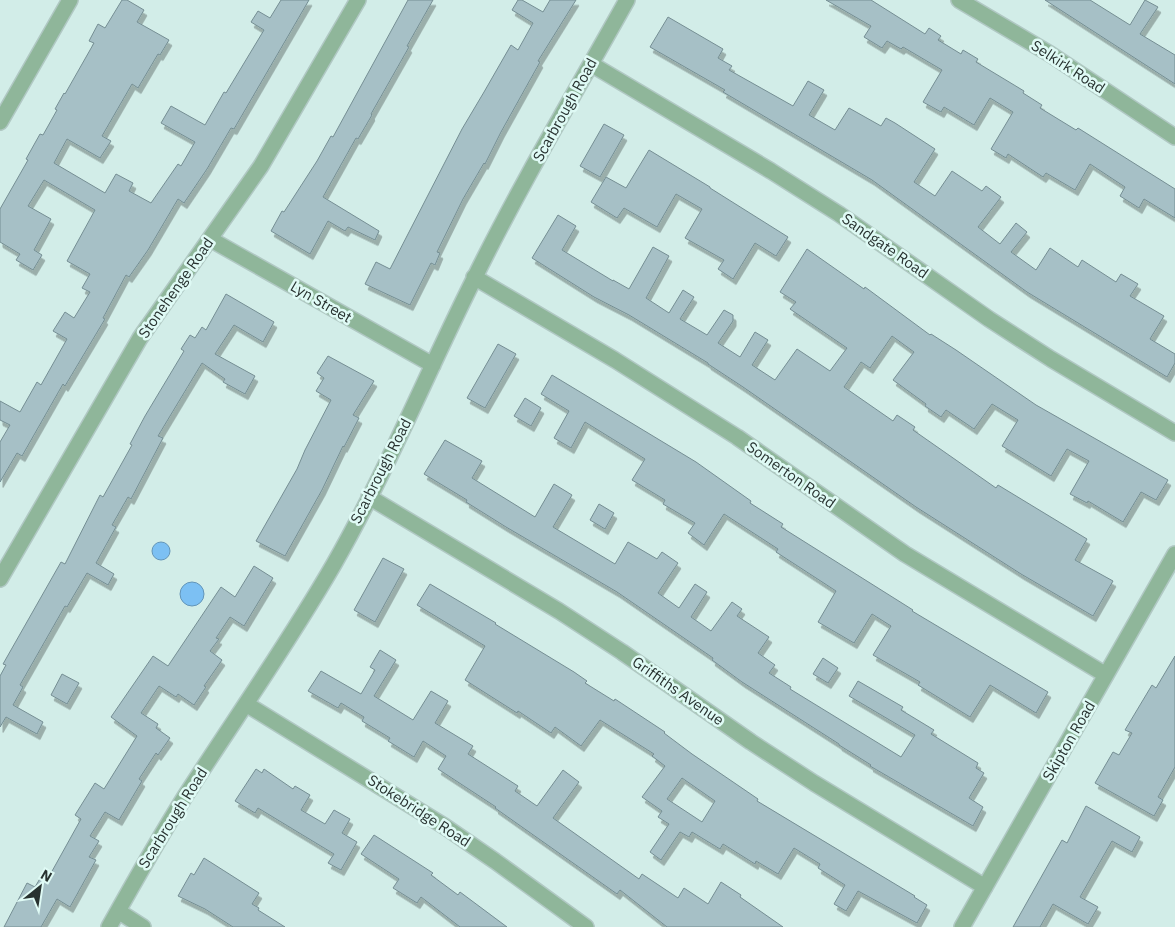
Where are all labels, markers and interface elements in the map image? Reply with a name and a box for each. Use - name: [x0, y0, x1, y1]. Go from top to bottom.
- street label: Selkirk Road: [1028, 36, 1109, 97]
- street label: Scarbrough Road: [528, 55, 601, 165]
- street label: Sandgate Road: [838, 209, 932, 282]
- street label: Stonehenge Road: [134, 234, 217, 342]
- street label: Lyn Street: [287, 276, 355, 327]
- street label: Scarbrough Road: [346, 415, 415, 526]
- street label: Somerton Road: [743, 437, 839, 512]
- street label: Griffiths Avenue: [629, 652, 728, 729]
- street label: Skipton Road: [1038, 697, 1099, 784]
- street label: Scarbrough Road: [134, 764, 211, 872]
- street label: Stokebridge Road: [364, 770, 474, 851]
- north arrow: [15, 862, 65, 912]
- text: N: [38, 865, 55, 886]

